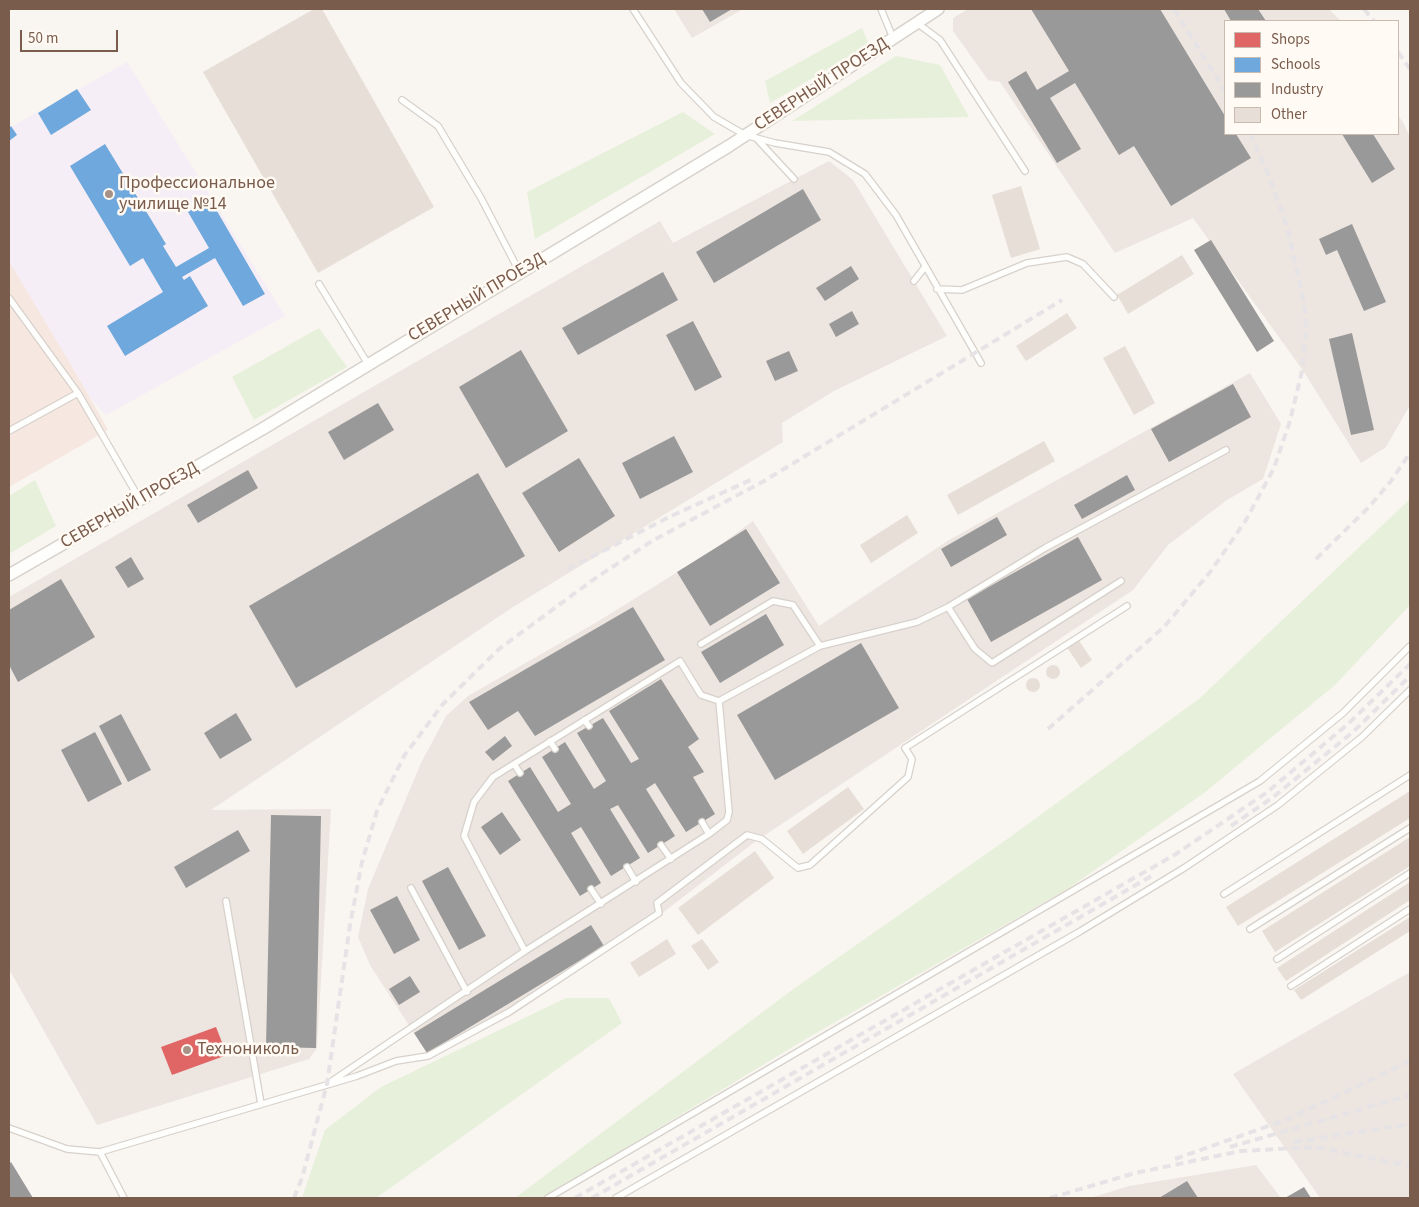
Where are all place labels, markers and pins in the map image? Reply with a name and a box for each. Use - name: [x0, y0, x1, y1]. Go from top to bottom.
- place label: Профессиональное училище №14: [119, 173, 275, 215]
- marker: Профессиональное училище №14: [103, 188, 115, 200]
- place label: Технониколь: [197, 1039, 299, 1061]
- marker: Технониколь: [181, 1044, 193, 1056]

